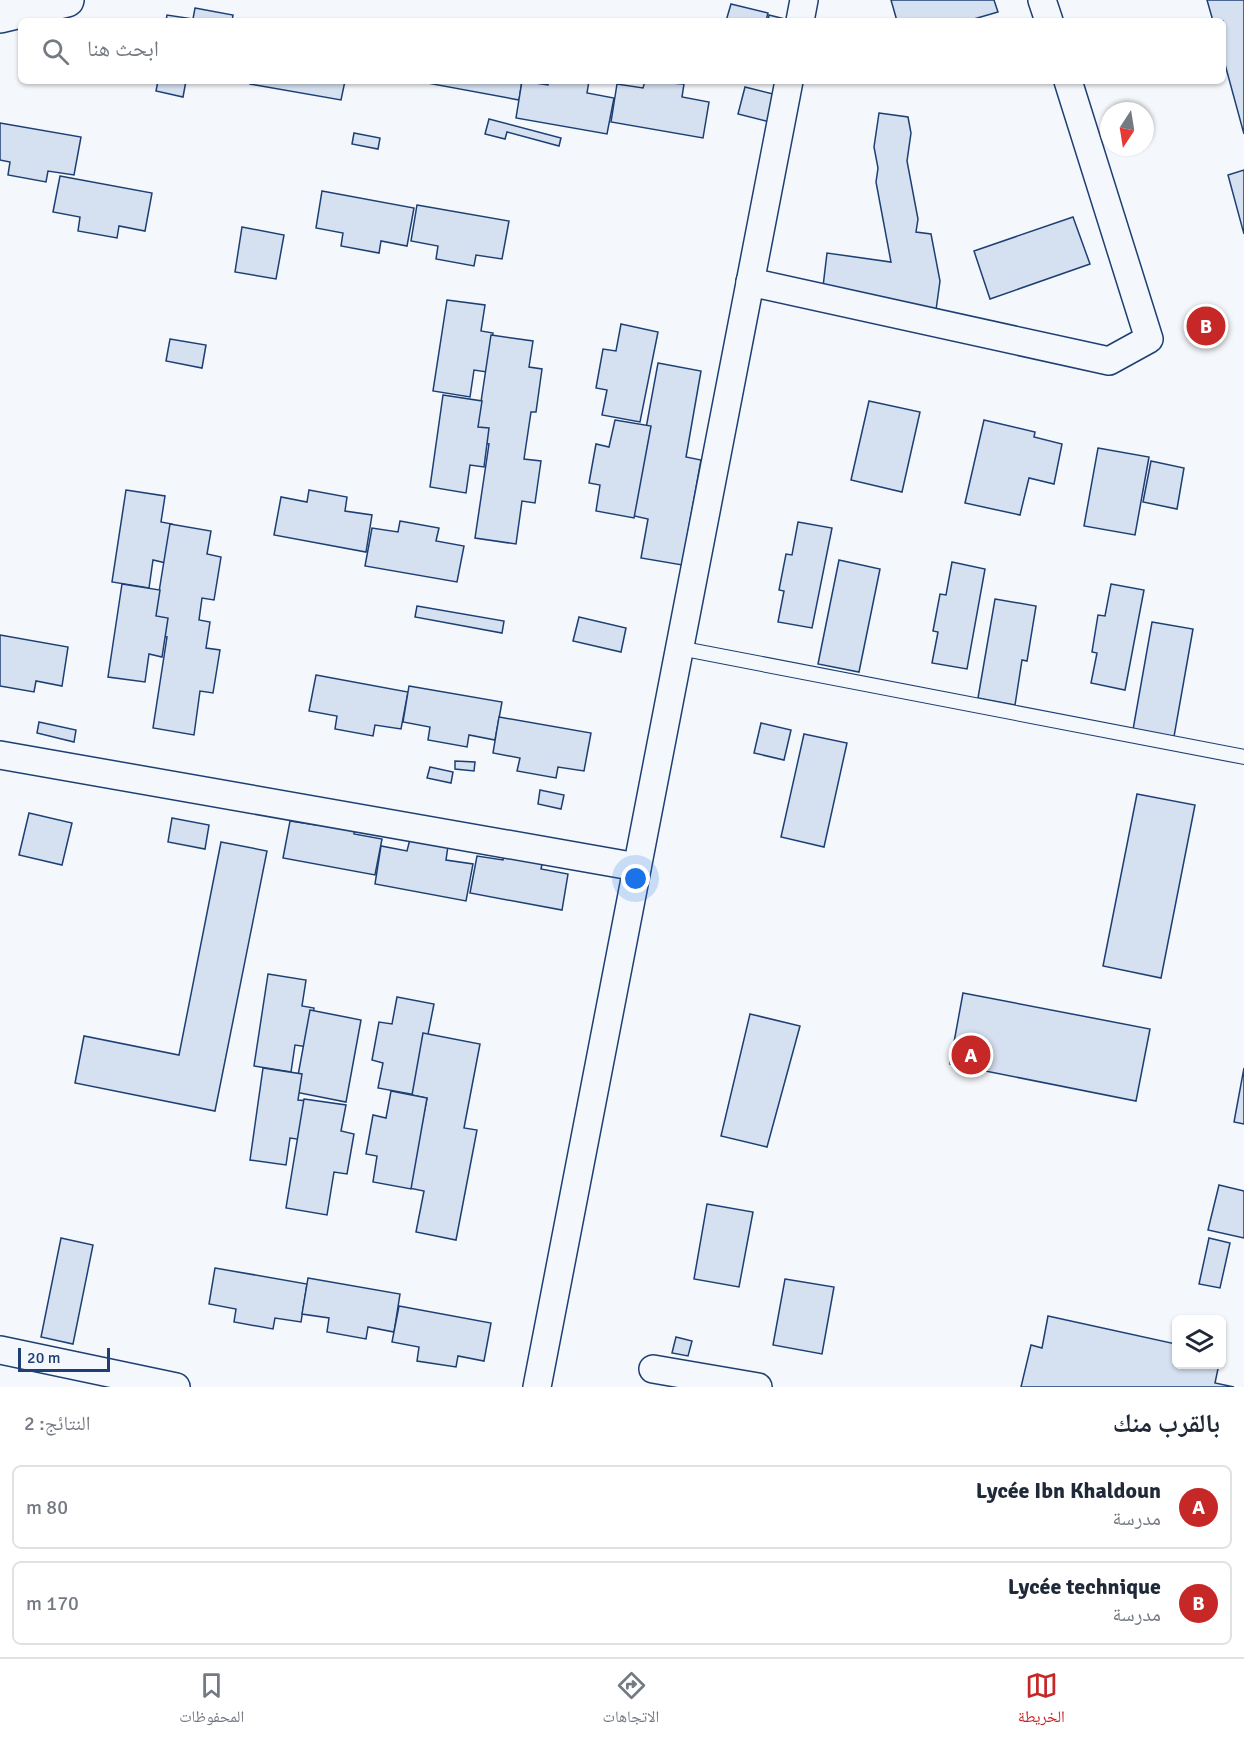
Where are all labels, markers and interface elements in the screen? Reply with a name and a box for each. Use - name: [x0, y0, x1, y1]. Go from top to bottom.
- search box: [18, 18, 1226, 84]
- icon: search: [39, 35, 72, 68]
- text: ابحث هنا: [87, 35, 159, 62]
- north arrow: [1100, 102, 1154, 156]
- pin: B: [1186, 304, 1226, 348]
- your location: [621, 864, 650, 893]
- pin: A: [952, 1032, 990, 1078]
- map controls: [1172, 1315, 1226, 1369]
- button: layers: [1172, 1315, 1226, 1369]
- scale bar: [18, 1345, 110, 1372]
- text: 20 m: [27, 1348, 61, 1368]
- text: بالقرب منك: [1113, 1408, 1220, 1440]
- text: النتائج: 2: [24, 1411, 91, 1436]
- text: Lycée Ibn Khaldoun: [976, 1477, 1161, 1504]
- text: 80 m: [26, 1495, 68, 1520]
- text: A: [1192, 1495, 1205, 1520]
- text: مدرسة: [1112, 1506, 1161, 1531]
- text: Lycée technique: [1008, 1573, 1161, 1600]
- text: 170 m: [26, 1591, 79, 1616]
- text: B: [1192, 1591, 1205, 1616]
- text: مدرسة: [1112, 1602, 1161, 1627]
- tab: المحفوظات: [179, 1669, 244, 1732]
- tab: الاتجاهات: [603, 1669, 659, 1732]
- tab: الخريطة: [1018, 1669, 1065, 1732]

